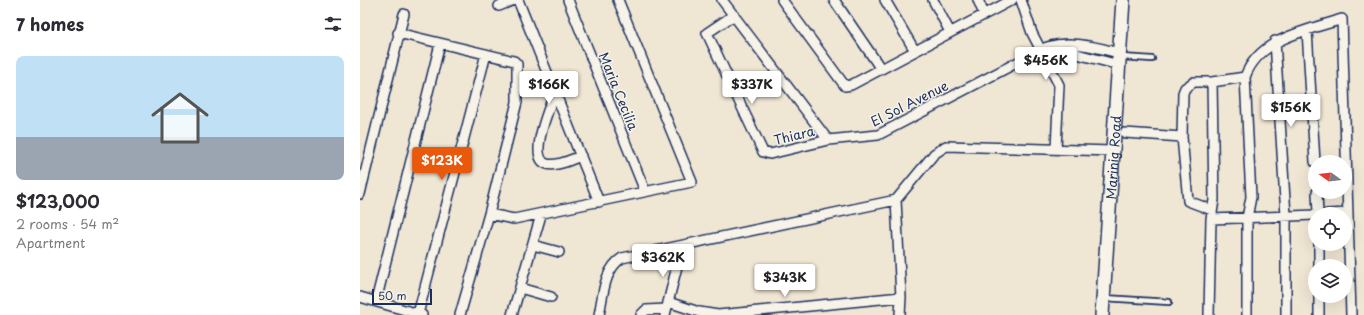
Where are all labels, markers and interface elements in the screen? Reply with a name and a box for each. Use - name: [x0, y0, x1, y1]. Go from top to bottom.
- text: 7 homes: [16, 11, 84, 37]
- icon: filters: [322, 13, 344, 35]
- pin: $456K: [1018, 47, 1074, 81]
- street label: Maria Cecilia: [595, 49, 643, 133]
- text: $456K: [1024, 50, 1068, 69]
- pin: $166K: [521, 71, 577, 105]
- pin: $337K: [724, 71, 780, 105]
- text: $166K: [528, 74, 570, 93]
- text: $337K: [731, 74, 773, 93]
- street label: El Sol Avenue: [867, 75, 951, 131]
- icon: home: [144, 82, 216, 154]
- pin: $156K: [1263, 94, 1319, 128]
- text: $156K: [1270, 97, 1312, 116]
- street label: Marinig Road: [1100, 114, 1125, 200]
- street label: Thiara: [772, 121, 817, 149]
- pin: $123K: [414, 147, 470, 181]
- text: $123K: [421, 150, 463, 169]
- north arrow: [1308, 155, 1352, 199]
- map controls: [1308, 155, 1352, 303]
- text: $123,000: [16, 188, 100, 214]
- button: locate: [1308, 207, 1352, 251]
- text: 2 rooms · 54 m²: [16, 214, 119, 233]
- text: Apartment: [16, 233, 85, 252]
- pin: $362K: [635, 244, 691, 278]
- text: $362K: [641, 247, 685, 266]
- button: layers: [1308, 259, 1352, 303]
- pin: $343K: [757, 264, 813, 298]
- text: $343K: [763, 267, 807, 286]
- scale bar: [372, 287, 432, 306]
- text: 50 m: [378, 287, 407, 304]

